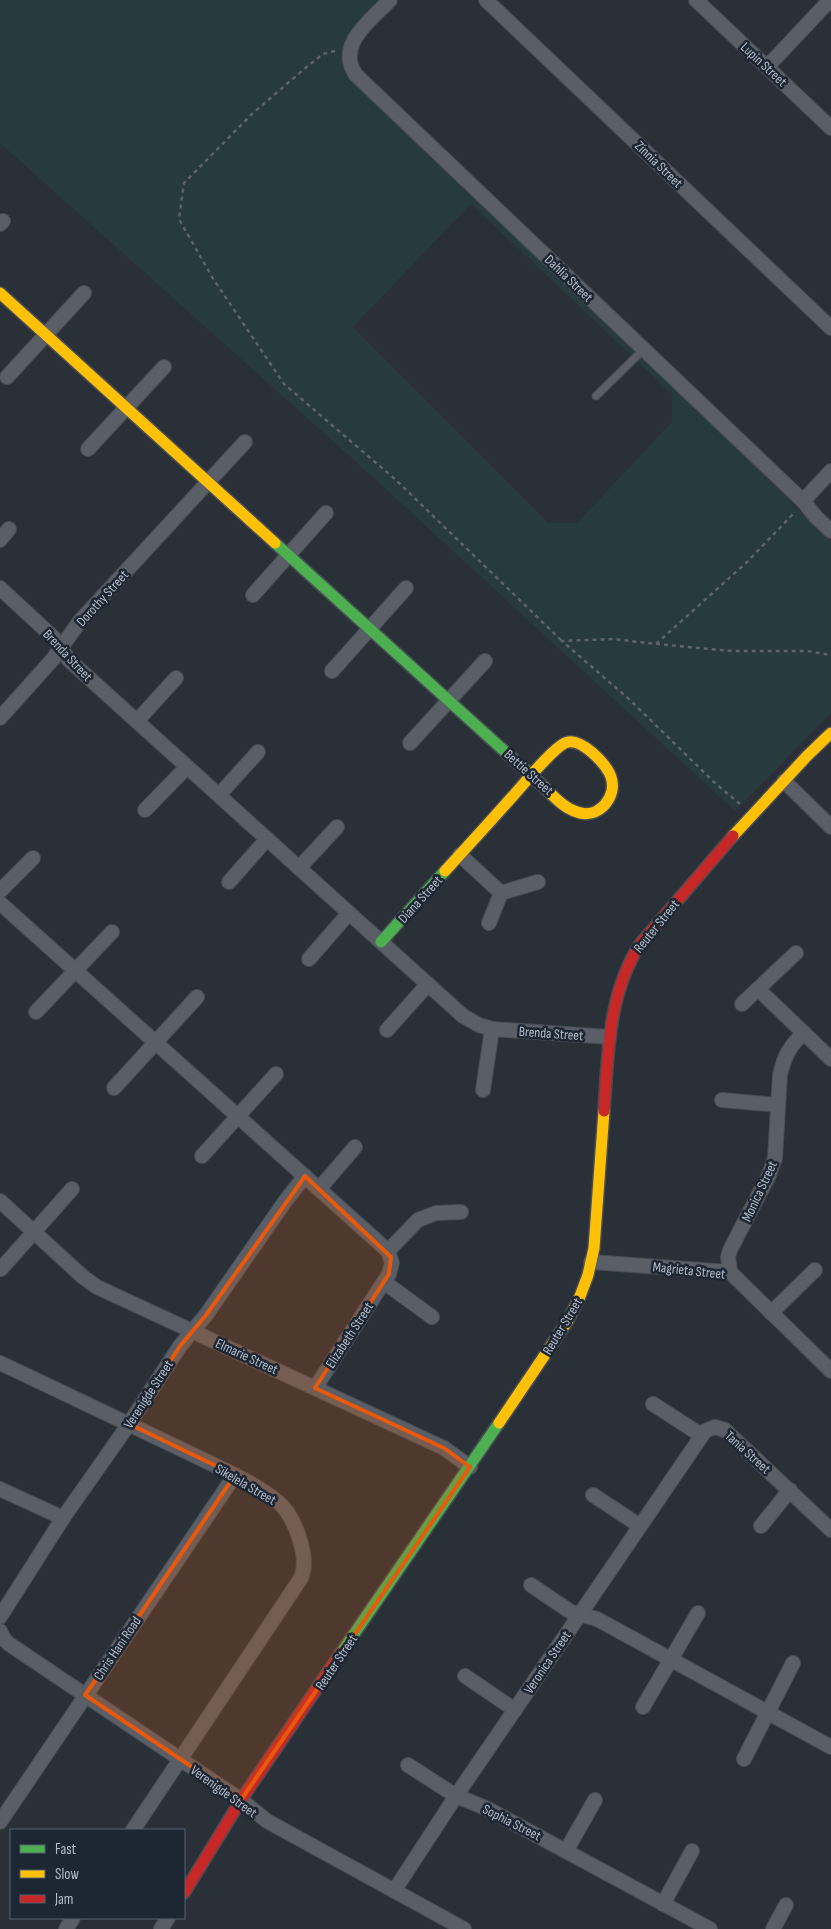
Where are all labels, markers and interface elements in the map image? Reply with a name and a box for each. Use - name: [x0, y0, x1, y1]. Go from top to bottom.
- street label: Lupin Street: [737, 39, 790, 90]
- street label: Zinnia Street: [631, 137, 686, 191]
- street label: Dahlia Street: [541, 251, 596, 306]
- street label: Dorothy Street: [73, 567, 132, 630]
- street label: Brenda Street: [39, 626, 96, 685]
- street label: Bettie Street: [501, 746, 557, 799]
- street label: Diana Street: [395, 872, 446, 927]
- street label: Reuter Street: [630, 896, 683, 956]
- street label: Brenda Street: [518, 1023, 584, 1044]
- street label: Monica Street: [738, 1158, 781, 1224]
- street label: Magrieta Street: [652, 1258, 726, 1283]
- street label: Reuter Street: [539, 1295, 586, 1358]
- street label: Elizabeth Street: [322, 1299, 377, 1371]
- street label: Elmarie Street: [213, 1335, 281, 1378]
- street label: Verenigde Street: [120, 1357, 177, 1432]
- street label: Tania Street: [721, 1427, 774, 1477]
- street label: Sikelela Street: [212, 1460, 279, 1509]
- street label: Chris Hani Road: [90, 1613, 145, 1683]
- street label: Veronica Street: [520, 1628, 575, 1697]
- street label: Reuter Street: [312, 1631, 361, 1693]
- street label: Verenigde Street: [187, 1762, 260, 1821]
- street label: Sophia Street: [480, 1800, 544, 1844]
- legend: [10, 1829, 185, 1919]
- text: Fast: [55, 1840, 77, 1859]
- text: Slow: [55, 1865, 79, 1884]
- text: Jam: [54, 1890, 73, 1909]

